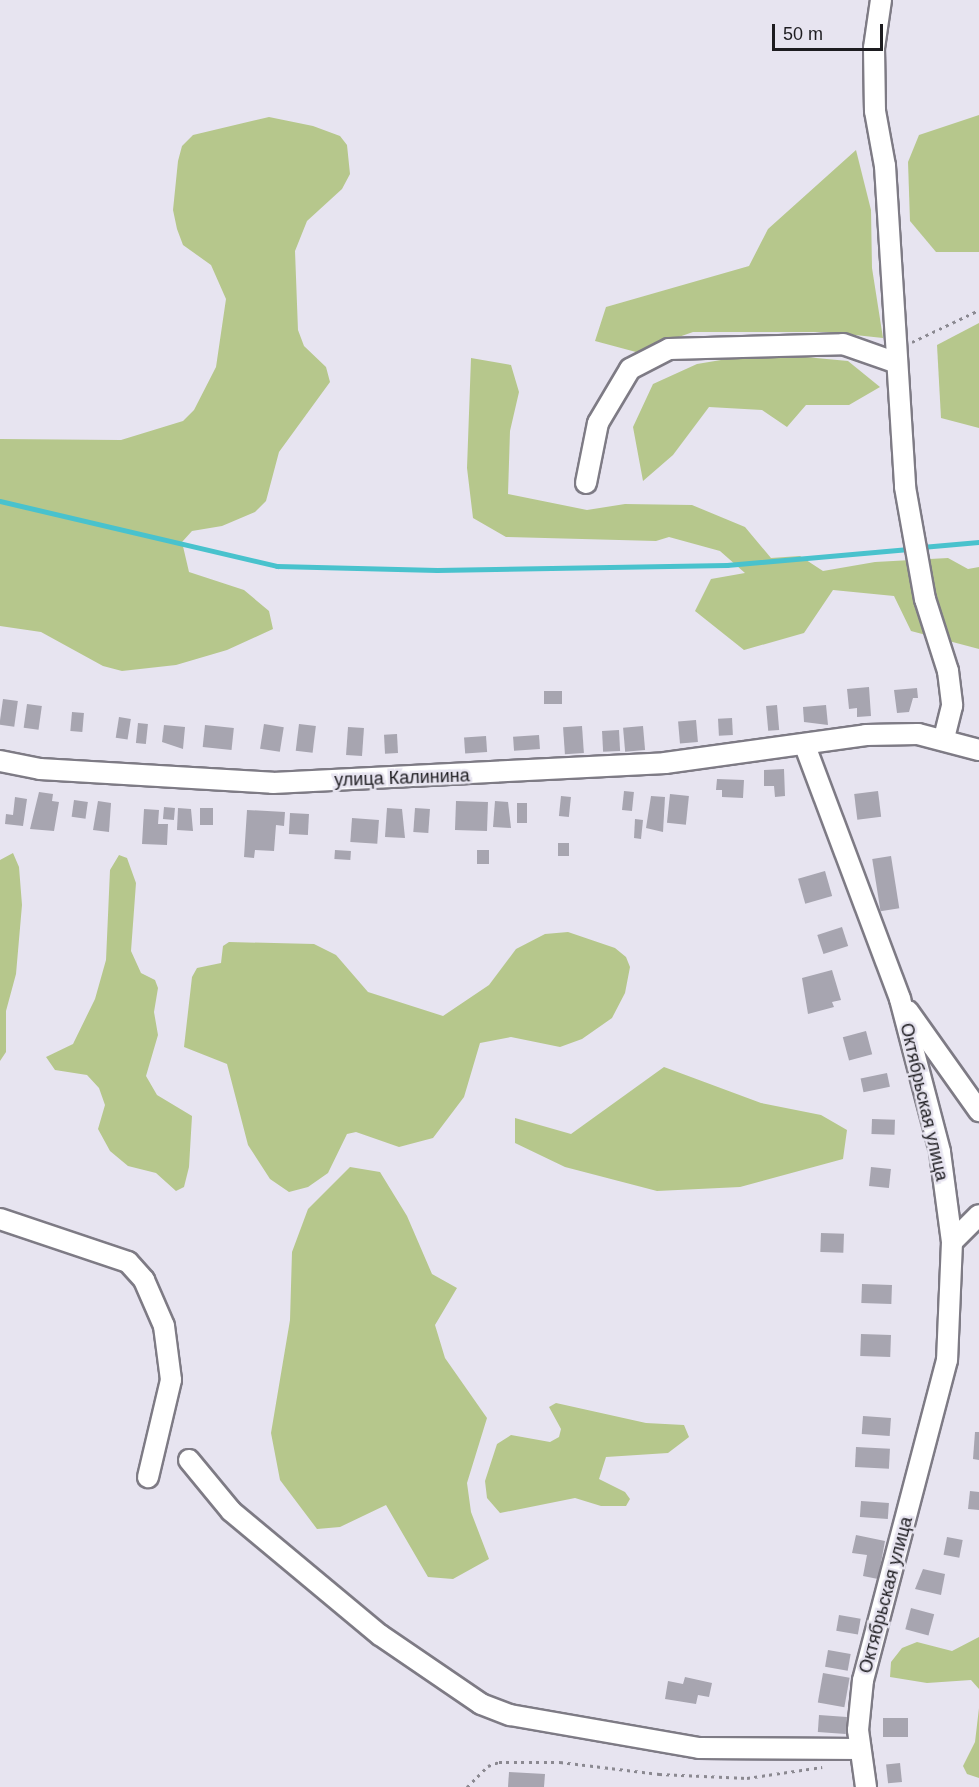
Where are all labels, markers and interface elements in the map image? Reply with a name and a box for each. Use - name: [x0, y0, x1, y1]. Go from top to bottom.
- scale bar: [775, 12, 886, 50]
- text: 50 m: [783, 24, 823, 44]
- street label: улица Калинина: [334, 765, 470, 791]
- street label: Октябрьская улица: [895, 1021, 953, 1183]
- street label: Октябрьская улица: [855, 1514, 917, 1676]

